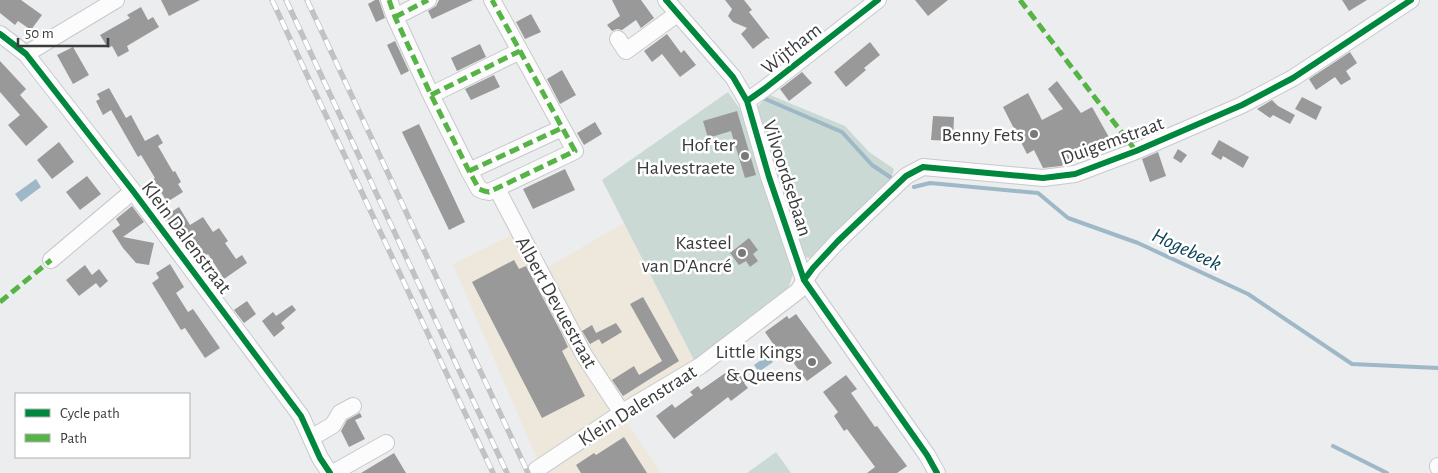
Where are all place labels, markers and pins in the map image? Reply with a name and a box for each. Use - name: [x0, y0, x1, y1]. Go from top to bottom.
- place label: Benny Fets: [941, 125, 1024, 145]
- marker: Benny Fets: [1028, 128, 1040, 140]
- place label: Hof ter Halvestraete: [636, 135, 736, 178]
- marker: Hof ter Halvestraete: [739, 150, 751, 162]
- place label: Kasteel van D'Ancré: [642, 233, 732, 276]
- marker: Kasteel van D'Ancré: [736, 247, 748, 259]
- place label: Little Kings & Queens: [715, 342, 802, 385]
- marker: Little Kings & Queens: [806, 356, 818, 368]

